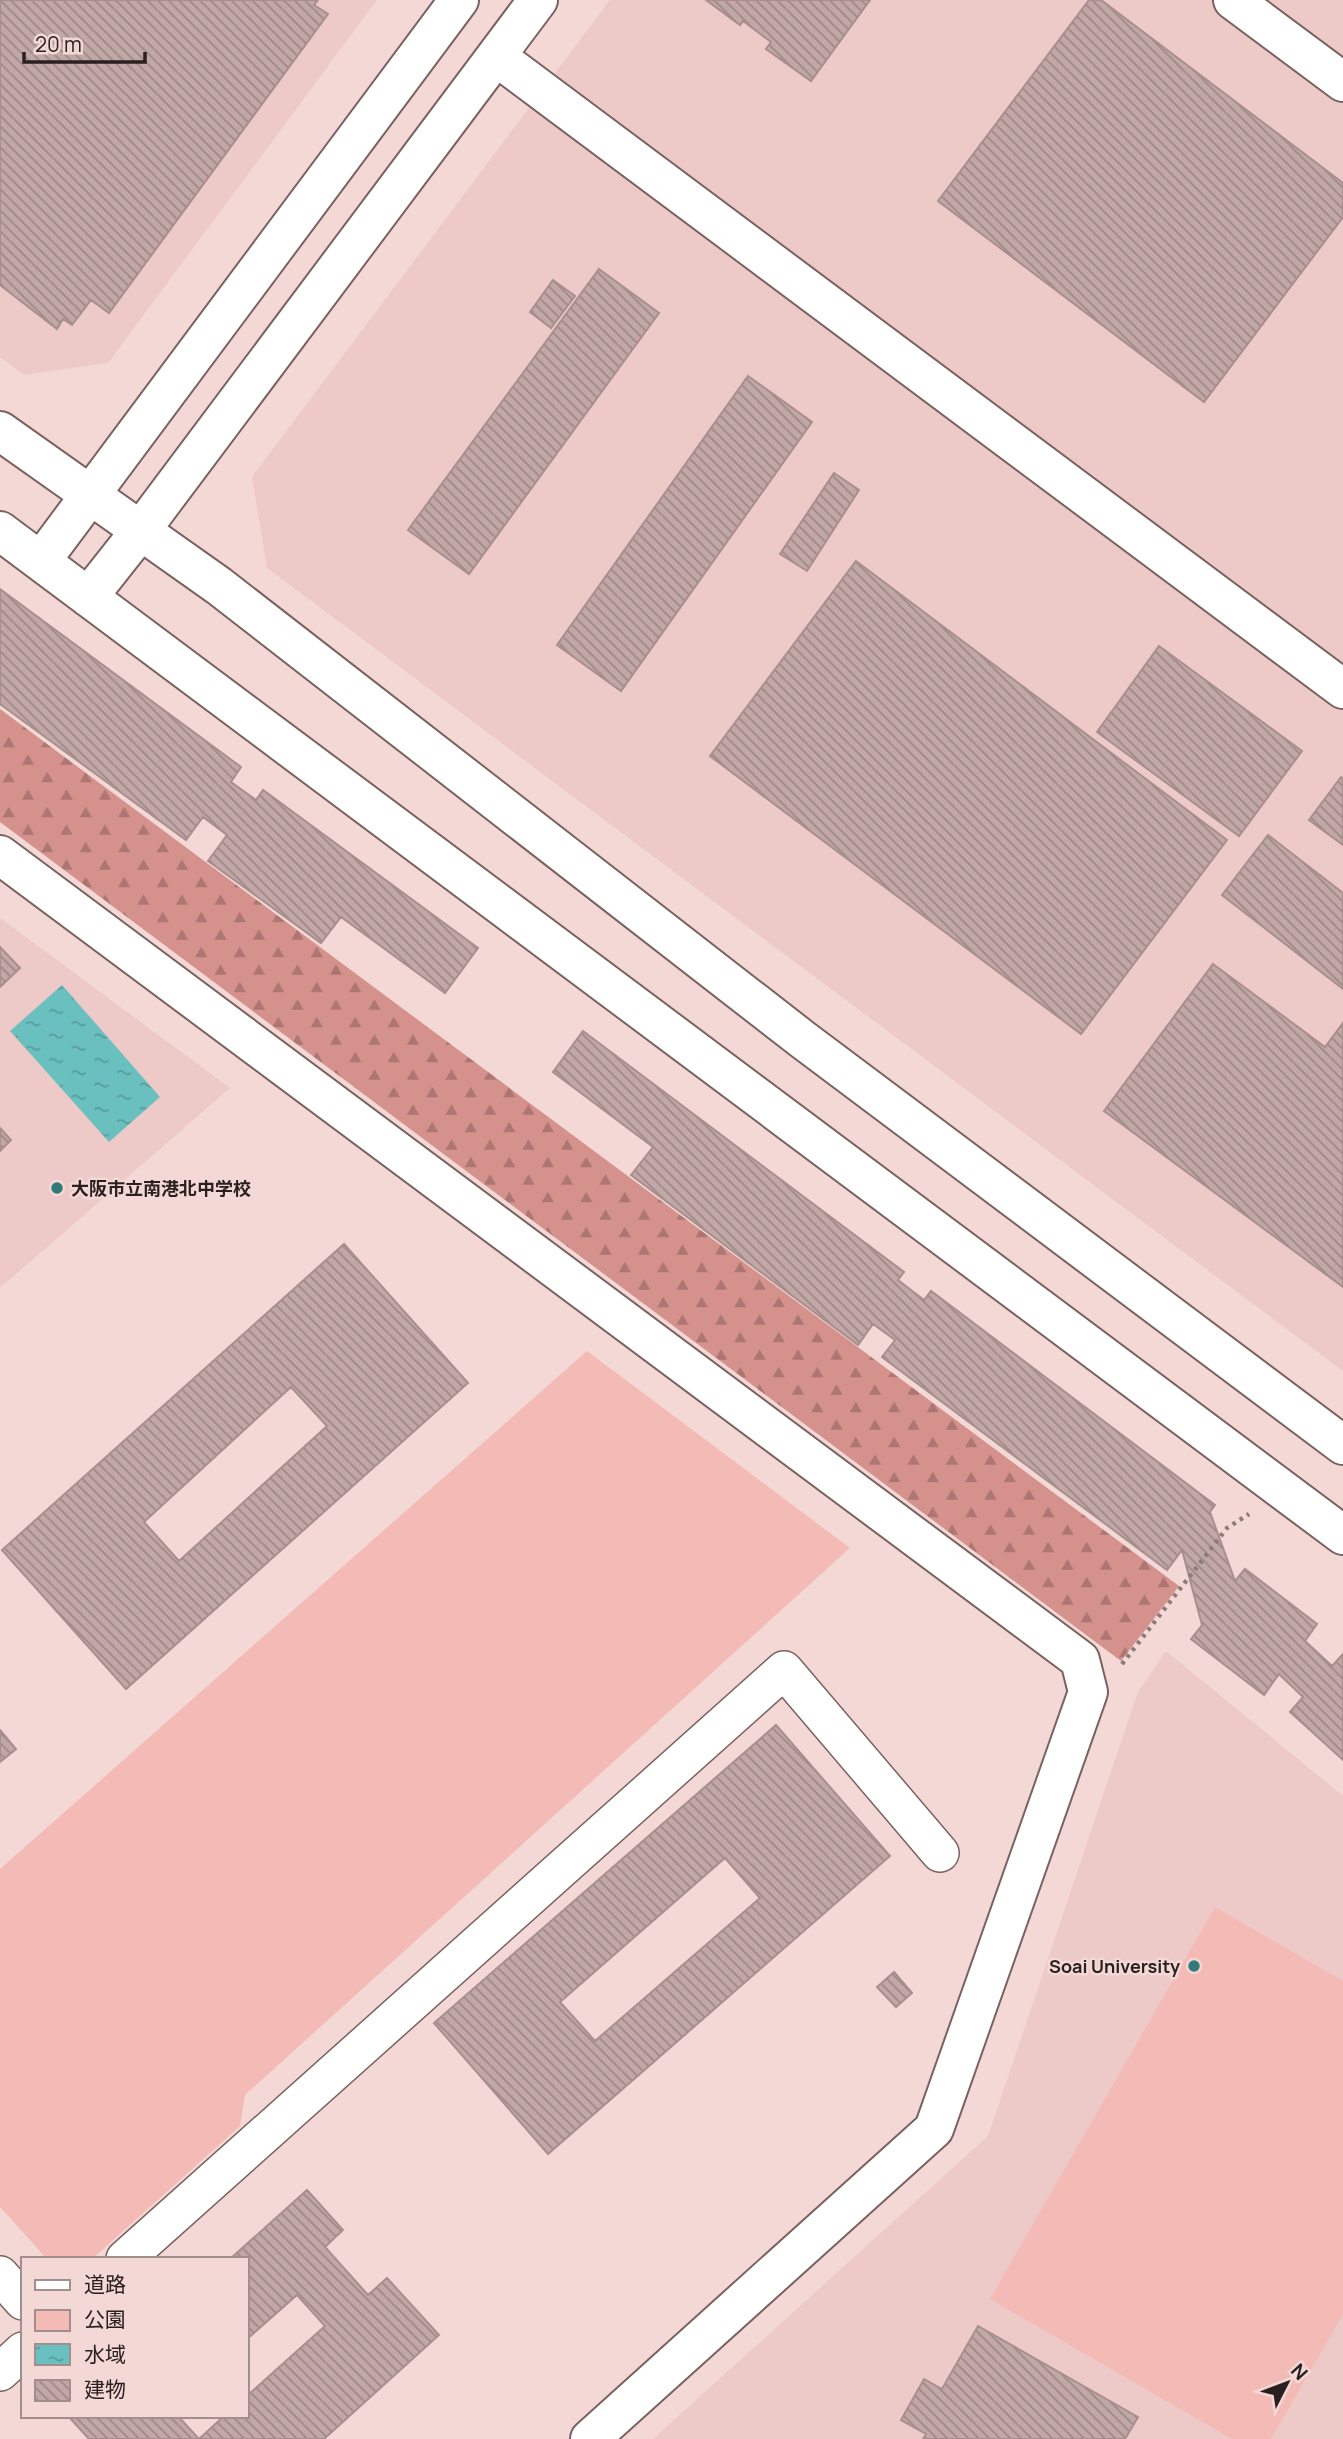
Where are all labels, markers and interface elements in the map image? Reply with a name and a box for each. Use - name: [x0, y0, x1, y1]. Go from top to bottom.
- scale bar: [24, 21, 145, 65]
- text: 20 m: [35, 30, 82, 58]
- place label: 大阪市立南港北中学校: [71, 1176, 251, 1200]
- marker: 大阪市立南港北中学校: [49, 1180, 65, 1196]
- place label: Soai University: [1049, 1954, 1180, 1978]
- marker: Soai University: [1186, 1958, 1202, 1974]
- legend: [21, 2257, 248, 2418]
- text: 道路: [84, 2270, 126, 2298]
- text: 公園: [84, 2305, 126, 2333]
- text: 水域: [84, 2340, 126, 2368]
- north arrow: [1252, 2348, 1322, 2418]
- text: N: [1285, 2358, 1314, 2385]
- text: 建物: [84, 2375, 126, 2403]

